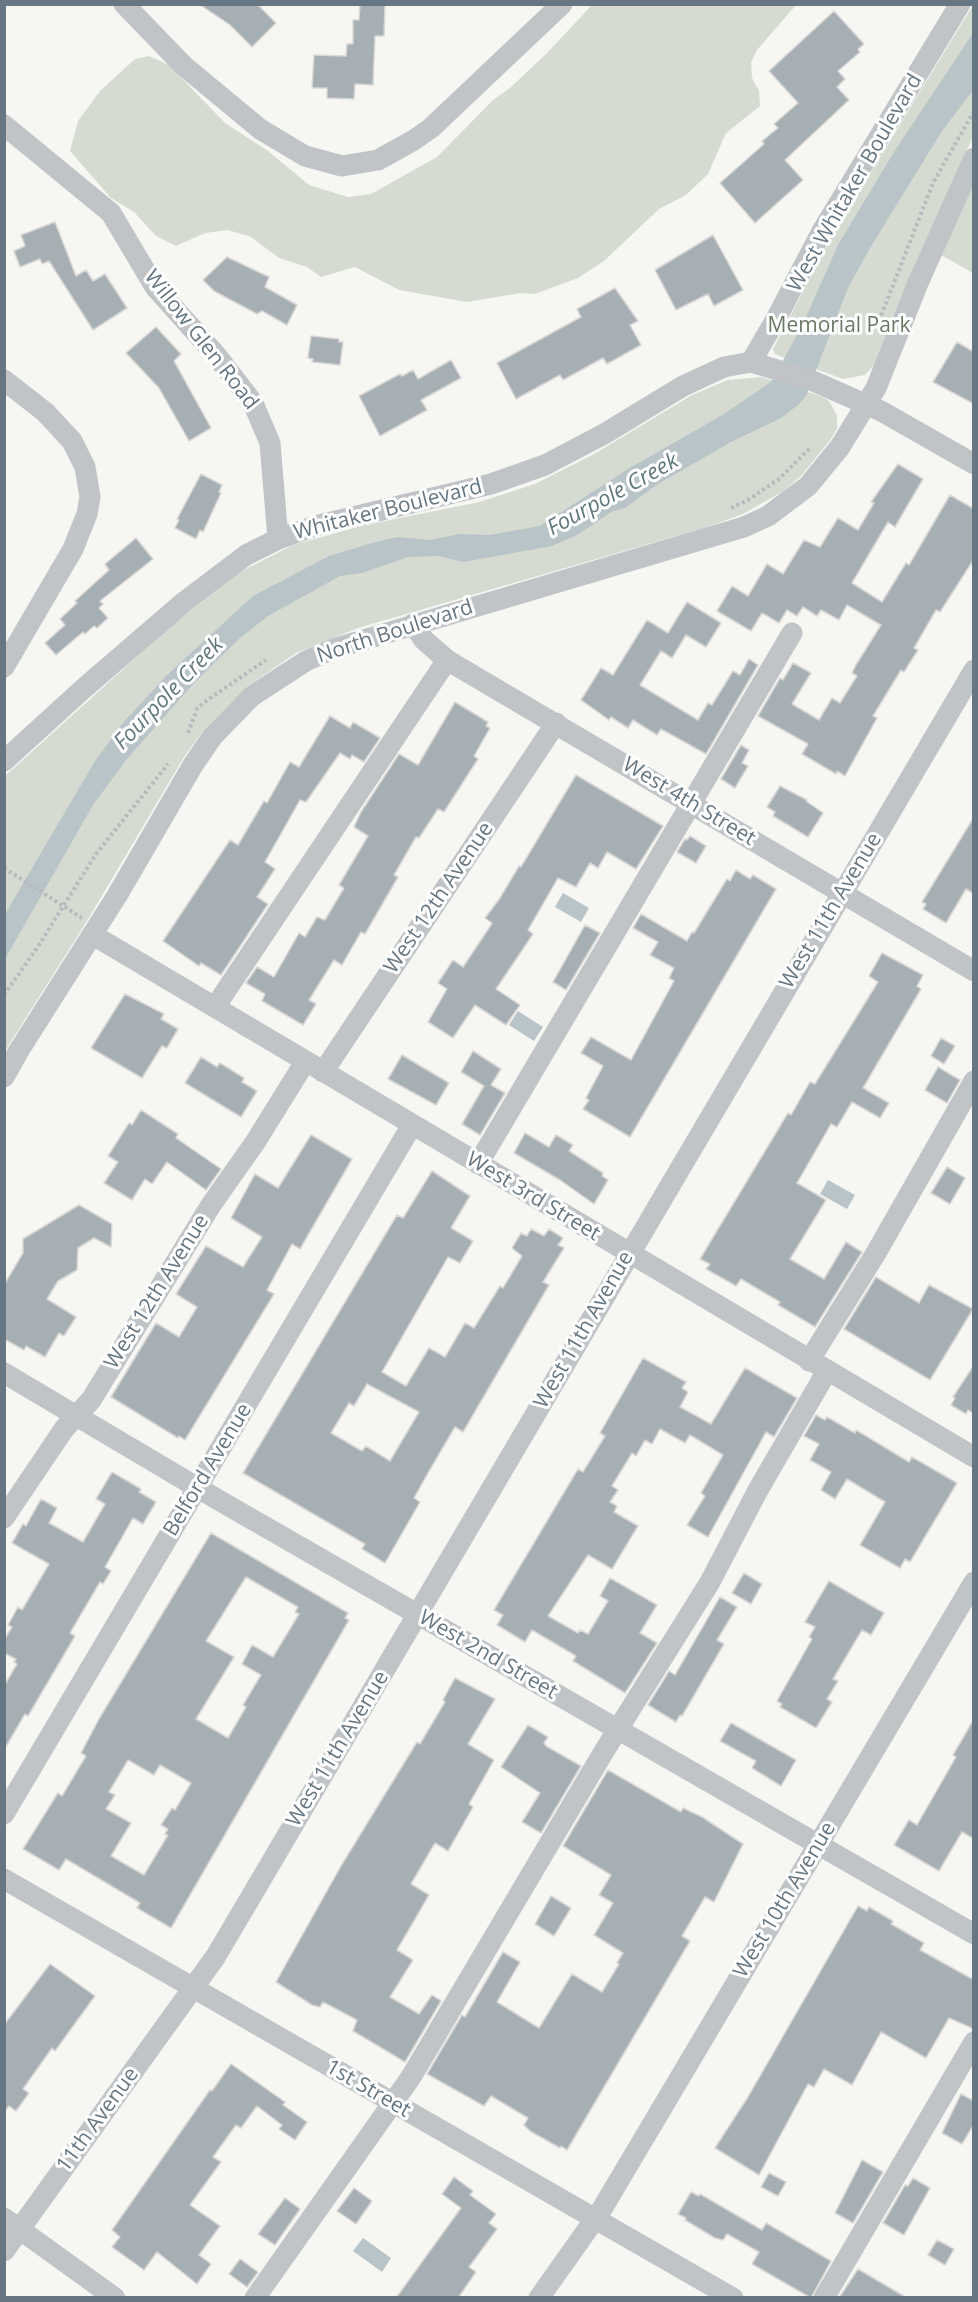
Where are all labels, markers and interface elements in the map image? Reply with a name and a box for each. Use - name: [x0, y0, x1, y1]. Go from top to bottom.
- street label: West Whitaker Boulevard: [782, 70, 928, 296]
- street label: Willow Glen Road: [139, 265, 263, 415]
- park label: Memorial Park: [768, 313, 910, 339]
- water label: Fourpole Creek: [543, 448, 683, 542]
- street label: Whitaker Boulevard: [291, 474, 485, 546]
- street label: North Boulevard: [314, 595, 476, 669]
- water label: Fourpole Creek: [109, 632, 229, 756]
- street label: West 4th Street: [618, 752, 760, 852]
- street label: West 12th Avenue: [379, 818, 499, 978]
- street label: West 11th Avenue: [775, 829, 887, 993]
- street label: West 3rd Street: [462, 1147, 604, 1247]
- street label: West 12th Avenue: [99, 1210, 215, 1374]
- street label: West 11th Avenue: [529, 1247, 639, 1413]
- street label: Belford Avenue: [158, 1399, 258, 1541]
- street label: West 2nd Street: [414, 1605, 562, 1705]
- street label: West 11th Avenue: [282, 1667, 394, 1831]
- street label: West 10th Avenue: [729, 1818, 841, 1982]
- street label: 1st Street: [321, 2055, 415, 2123]
- street label: 11th Avenue: [52, 2063, 144, 2177]

